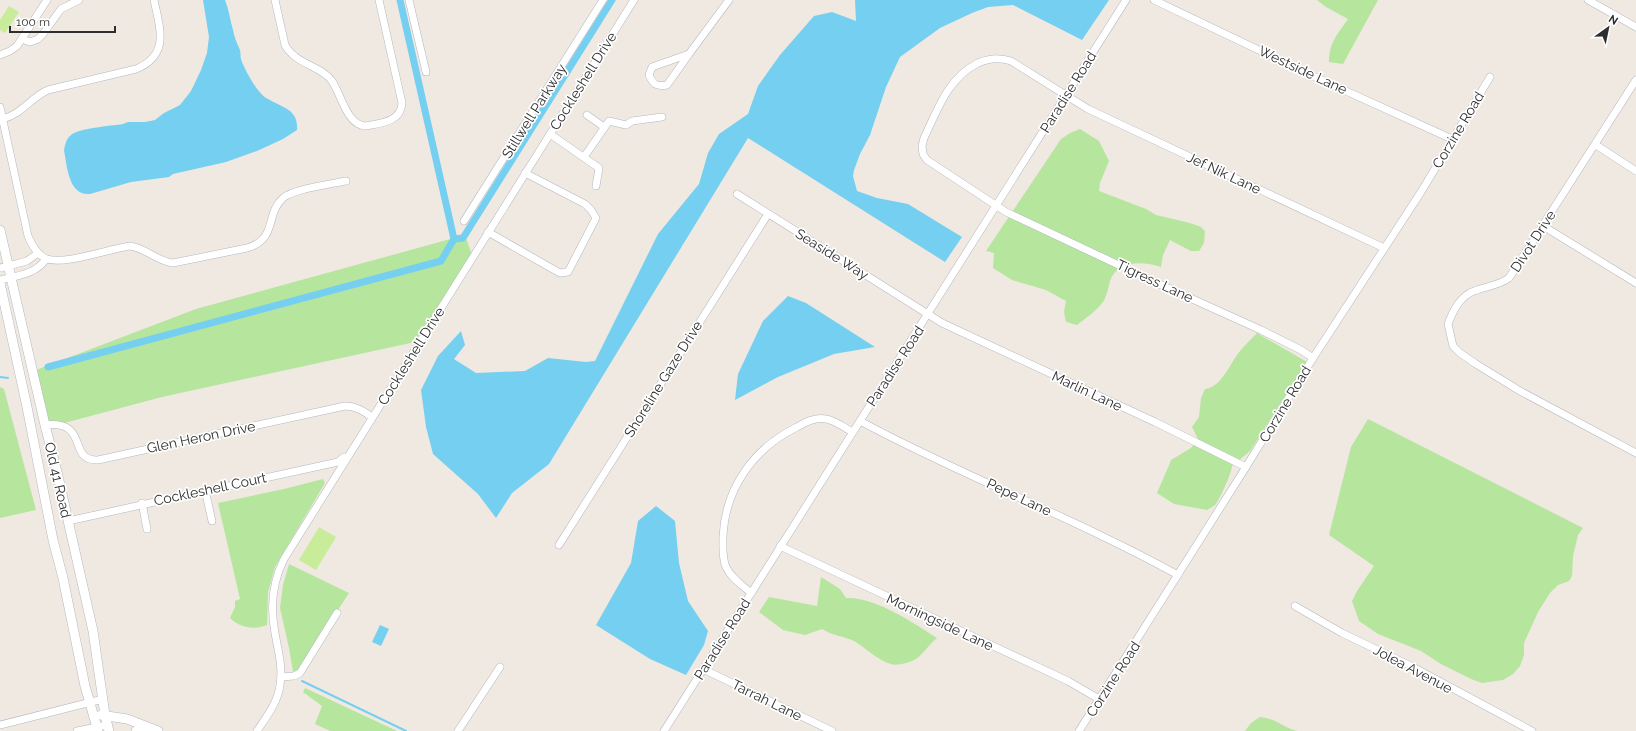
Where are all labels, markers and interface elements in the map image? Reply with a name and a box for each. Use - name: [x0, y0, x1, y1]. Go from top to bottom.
- scale bar: [10, 8, 115, 34]
- north arrow: [1588, 8, 1628, 48]
- text: N: [1606, 12, 1620, 28]
- text: 100 m: [16, 15, 50, 29]
- street label: Cockleshell Drive: [546, 29, 620, 133]
- street label: Westside Lane: [1256, 42, 1350, 98]
- street label: Paradise Road: [1037, 48, 1099, 136]
- street label: Stillwell Parkway: [498, 60, 570, 161]
- street label: Corzine Road: [1429, 89, 1487, 171]
- street label: Jef Nik Lane: [1185, 149, 1263, 197]
- street label: Divot Drive: [1507, 207, 1559, 275]
- street label: Seaside Way: [793, 225, 872, 283]
- street label: Tigress Lane: [1114, 256, 1196, 306]
- street label: Cockleshell Drive: [374, 304, 448, 408]
- street label: Shoreline Gaze Drive: [621, 318, 705, 440]
- street label: Paradise Road: [863, 323, 927, 409]
- street label: Corzine Road: [1256, 363, 1314, 445]
- street label: Marlin Lane: [1049, 368, 1125, 414]
- street label: Glen Heron Drive: [145, 418, 257, 456]
- street label: Old 41 Road: [42, 440, 74, 520]
- street label: Cockleshell Court: [152, 469, 268, 509]
- street label: Pepe Lane: [984, 475, 1054, 519]
- street label: Morningside Lane: [884, 590, 996, 654]
- street label: Paradise Road: [691, 595, 753, 683]
- street label: Corzine Road: [1083, 638, 1143, 720]
- street label: Jolea Avenue: [1371, 642, 1455, 696]
- street label: Tarrah Lane: [729, 676, 805, 724]

